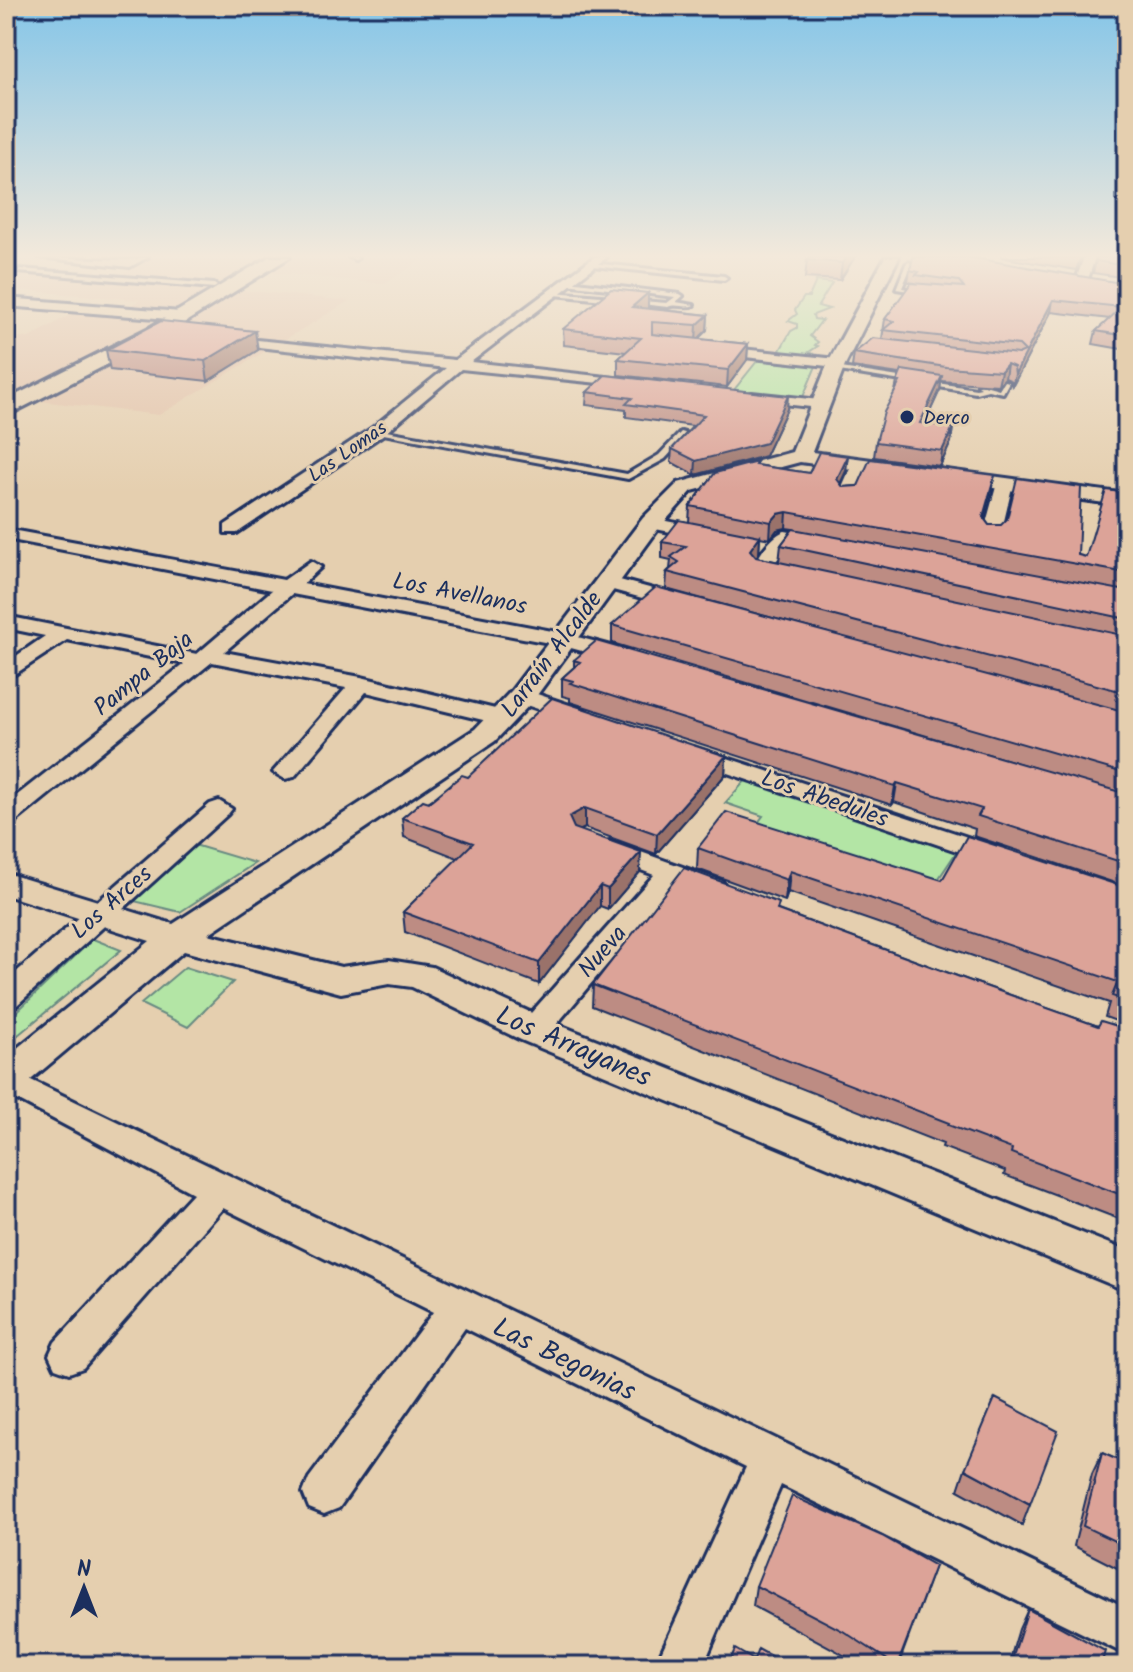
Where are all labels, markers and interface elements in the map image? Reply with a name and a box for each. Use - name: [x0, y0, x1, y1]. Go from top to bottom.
- place label: Derco: [923, 403, 969, 435]
- marker: Derco: [898, 408, 916, 426]
- street label: Las Lomas: [302, 413, 395, 492]
- street label: Los Avellanos: [389, 562, 530, 627]
- street label: Larraín Alcalde: [491, 583, 613, 727]
- street label: Pampa Baja: [85, 621, 203, 727]
- street label: Los Abedules: [756, 759, 893, 839]
- street label: Los Arces: [62, 856, 162, 950]
- street label: Nueva: [569, 917, 638, 987]
- street label: Los Arrayanes: [488, 994, 658, 1100]
- street label: Las Begonias: [485, 1306, 643, 1414]
- north arrow: [44, 1548, 124, 1628]
- text: N: [77, 1553, 91, 1588]

